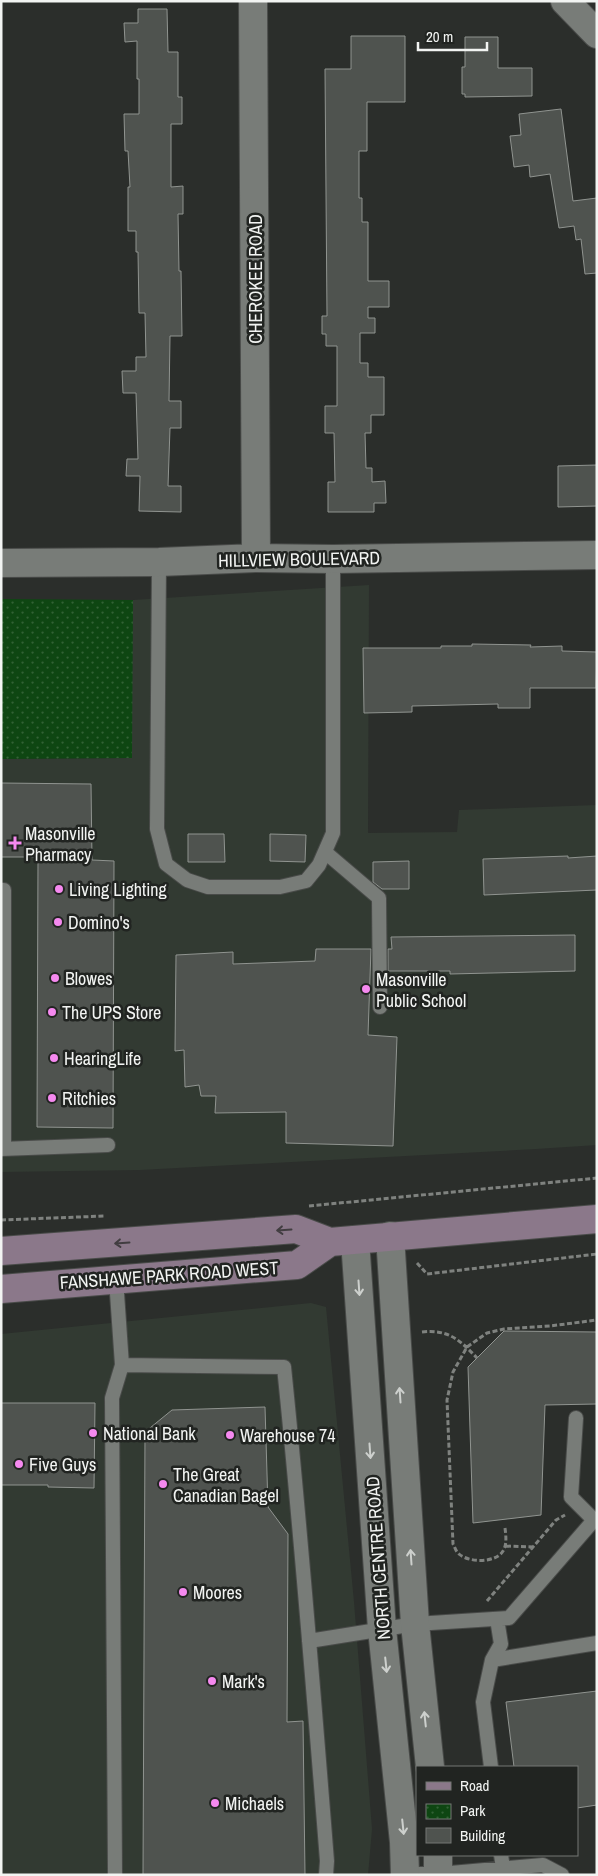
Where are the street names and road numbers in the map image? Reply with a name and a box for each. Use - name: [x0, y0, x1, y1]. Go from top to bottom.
- street label: CHEROKEE ROAD: [243, 214, 268, 344]
- street label: HILLVIEW BOULEVARD: [218, 545, 380, 573]
- street label: FANSHAWE PARK ROAD WEST: [59, 1255, 279, 1295]
- street label: NORTH CENTRE ROAD: [360, 1475, 396, 1641]

